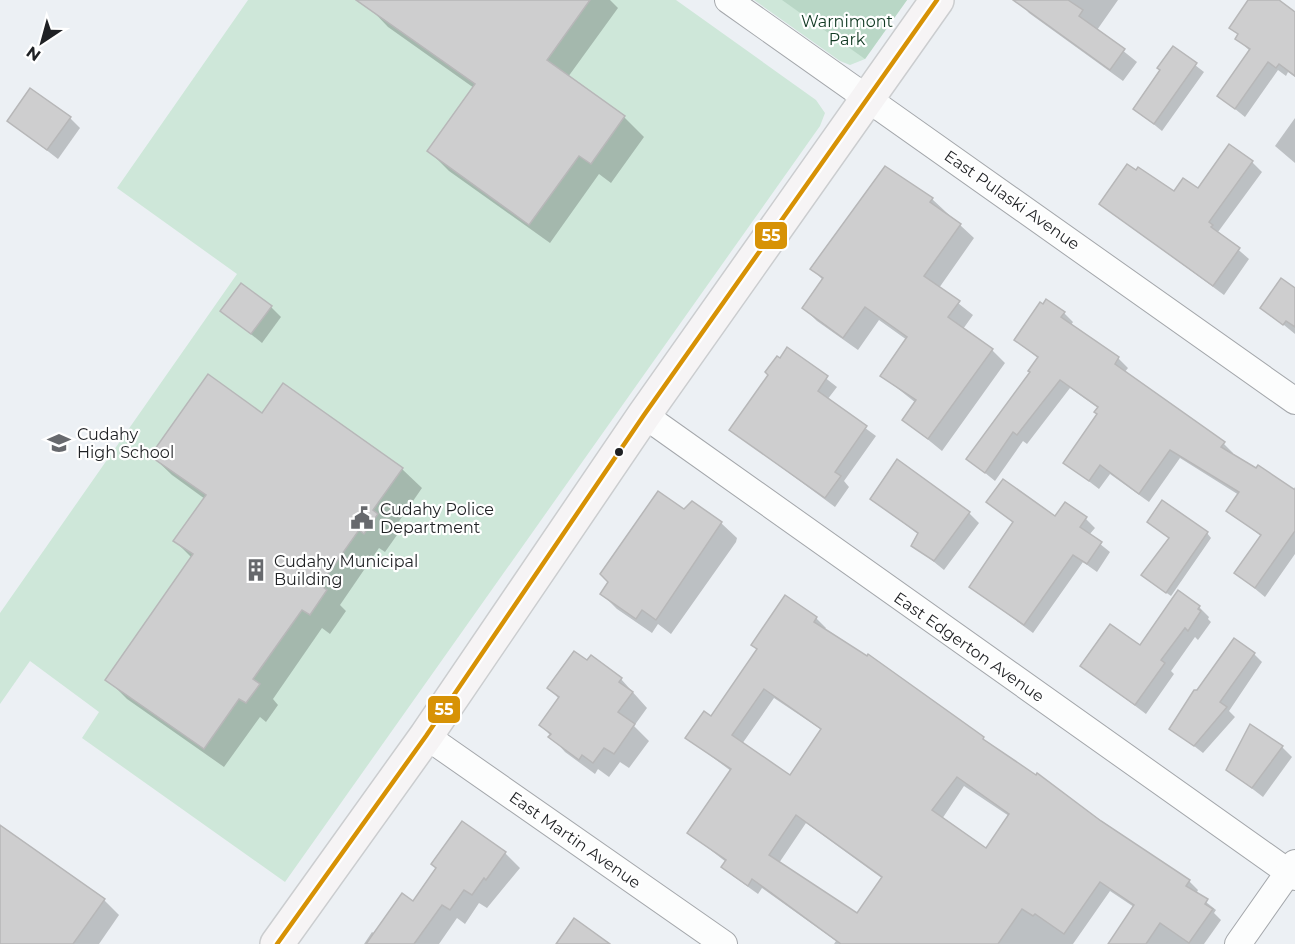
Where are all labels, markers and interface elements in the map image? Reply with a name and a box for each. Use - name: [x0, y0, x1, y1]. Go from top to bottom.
- north arrow: [12, 12, 72, 72]
- park label: Warnimont Park: [801, 12, 894, 49]
- text: N: [23, 42, 44, 65]
- street label: East Pulaski Avenue: [941, 146, 1083, 254]
- line badge: 55: [754, 221, 788, 250]
- text: 55: [762, 226, 781, 245]
- place label: Cudahy High School: [77, 425, 174, 462]
- school or university icon: Cudahy High School: [46, 430, 72, 456]
- unlabelled marker: [613, 446, 625, 458]
- place label: Cudahy Police Department: [380, 500, 494, 537]
- public building icon: Cudahy Police Department: [349, 505, 375, 531]
- place label: Cudahy Municipal Building: [274, 552, 418, 589]
- building icon: Cudahy Municipal Building: [243, 557, 269, 583]
- street label: East Edgerton Avenue: [890, 588, 1048, 706]
- line badge: 55: [427, 695, 461, 724]
- text: 55: [435, 700, 454, 719]
- street label: East Martin Avenue: [506, 787, 644, 893]

